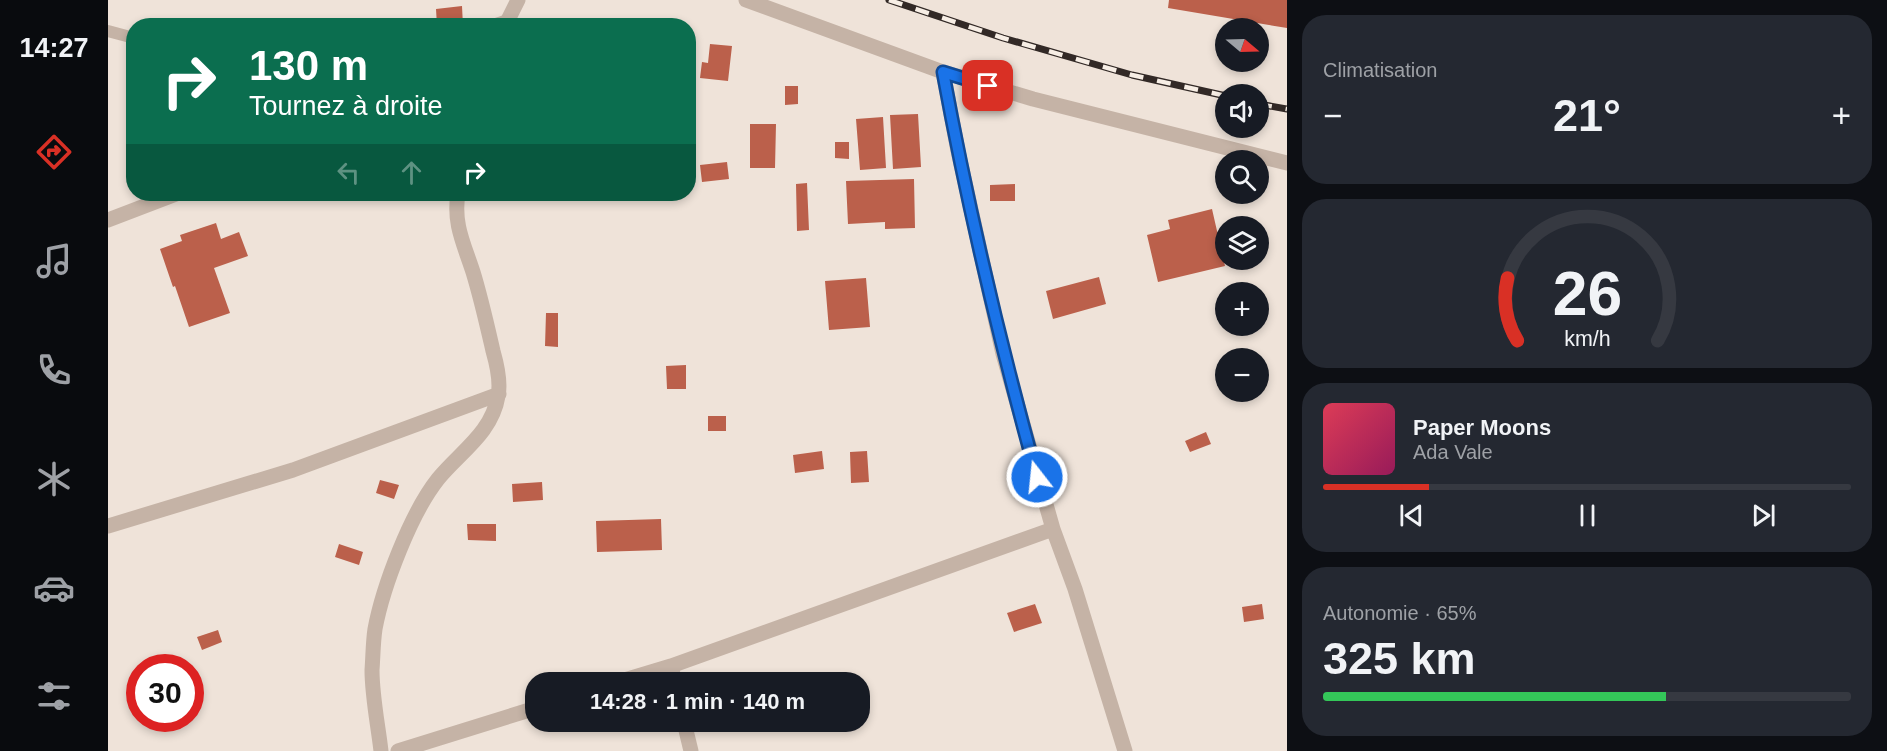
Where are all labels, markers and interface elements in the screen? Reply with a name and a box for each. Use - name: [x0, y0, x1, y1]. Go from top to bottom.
- north arrow: [1215, 18, 1269, 72]
- map controls: [1215, 18, 1269, 402]
- text: 14:27: [19, 33, 89, 63]
- icon: right: [150, 42, 228, 120]
- text: 130 m: [249, 42, 368, 89]
- text: Climatisation: [1323, 59, 1437, 81]
- pin: [962, 60, 1013, 111]
- icon: arrive: [971, 69, 1004, 102]
- button: sound: [1215, 84, 1269, 138]
- text: 21°: [1553, 90, 1621, 141]
- text: Tournez à droite: [249, 91, 443, 121]
- text: −: [1323, 97, 1342, 134]
- text: +: [1832, 97, 1851, 134]
- icon: directions: [33, 131, 75, 173]
- button: search: [1215, 150, 1269, 204]
- icon: left: [332, 156, 365, 189]
- icon: ahead: [395, 156, 428, 189]
- icon: right: [458, 156, 491, 189]
- button: layers: [1215, 216, 1269, 270]
- icon: music: [33, 240, 75, 282]
- text: 26: [1552, 259, 1622, 328]
- button: +: [1215, 282, 1269, 336]
- text: km/h: [1564, 327, 1610, 351]
- button: −: [1215, 348, 1269, 402]
- icon: phone: [33, 349, 75, 391]
- text: Paper Moons: [1413, 415, 1551, 440]
- text: Ada Vale: [1413, 441, 1493, 463]
- position arrow: [1005, 445, 1069, 509]
- icon: climate: [33, 458, 75, 500]
- icon: previous: [1395, 499, 1428, 532]
- icon: pause: [1571, 499, 1604, 532]
- icon: next: [1747, 499, 1780, 532]
- icon: car: [33, 567, 75, 609]
- text: Autonomie · 65%: [1323, 602, 1476, 624]
- text: 325 km: [1323, 633, 1476, 684]
- speed limit sign: 30: [126, 654, 204, 732]
- icon: filters: [33, 675, 75, 717]
- text: 14:28 · 1 min · 140 m: [590, 689, 805, 714]

